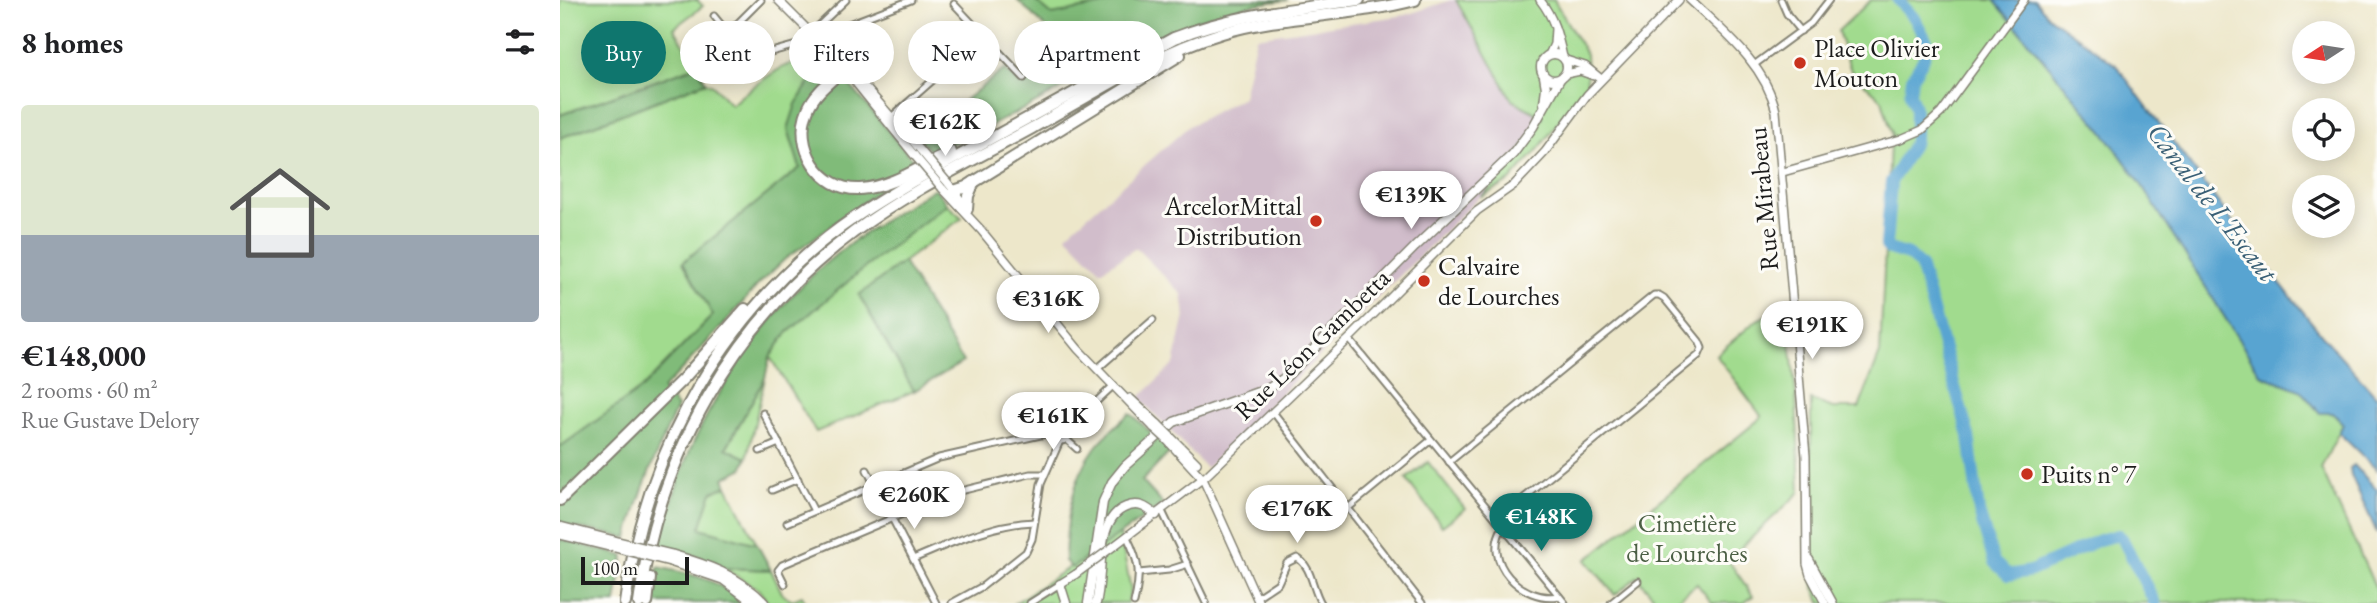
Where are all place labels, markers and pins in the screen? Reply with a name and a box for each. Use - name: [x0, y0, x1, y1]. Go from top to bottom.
- place label: Place Olivier Mouton: [1814, 31, 1940, 95]
- marker: Place Olivier Mouton: [1792, 55, 1808, 71]
- pin: €162K: [896, 99, 994, 158]
- pin: €139K: [1362, 172, 1460, 231]
- place label: ArcelorMittal Distribution: [1164, 189, 1302, 253]
- marker: ArcelorMittal Distribution: [1308, 213, 1324, 229]
- place label: Calvaire de Lourches: [1438, 249, 1559, 313]
- marker: Calvaire de Lourches: [1416, 273, 1432, 289]
- pin: €316K: [999, 276, 1097, 335]
- pin: €191K: [1763, 302, 1861, 361]
- pin: €161K: [1004, 392, 1102, 452]
- place label: Puits n° 7: [2041, 457, 2137, 491]
- marker: Puits n° 7: [2019, 466, 2035, 482]
- pin: €260K: [865, 472, 963, 531]
- pin: €176K: [1248, 486, 1346, 545]
- pin: €148K: [1492, 494, 1590, 553]

